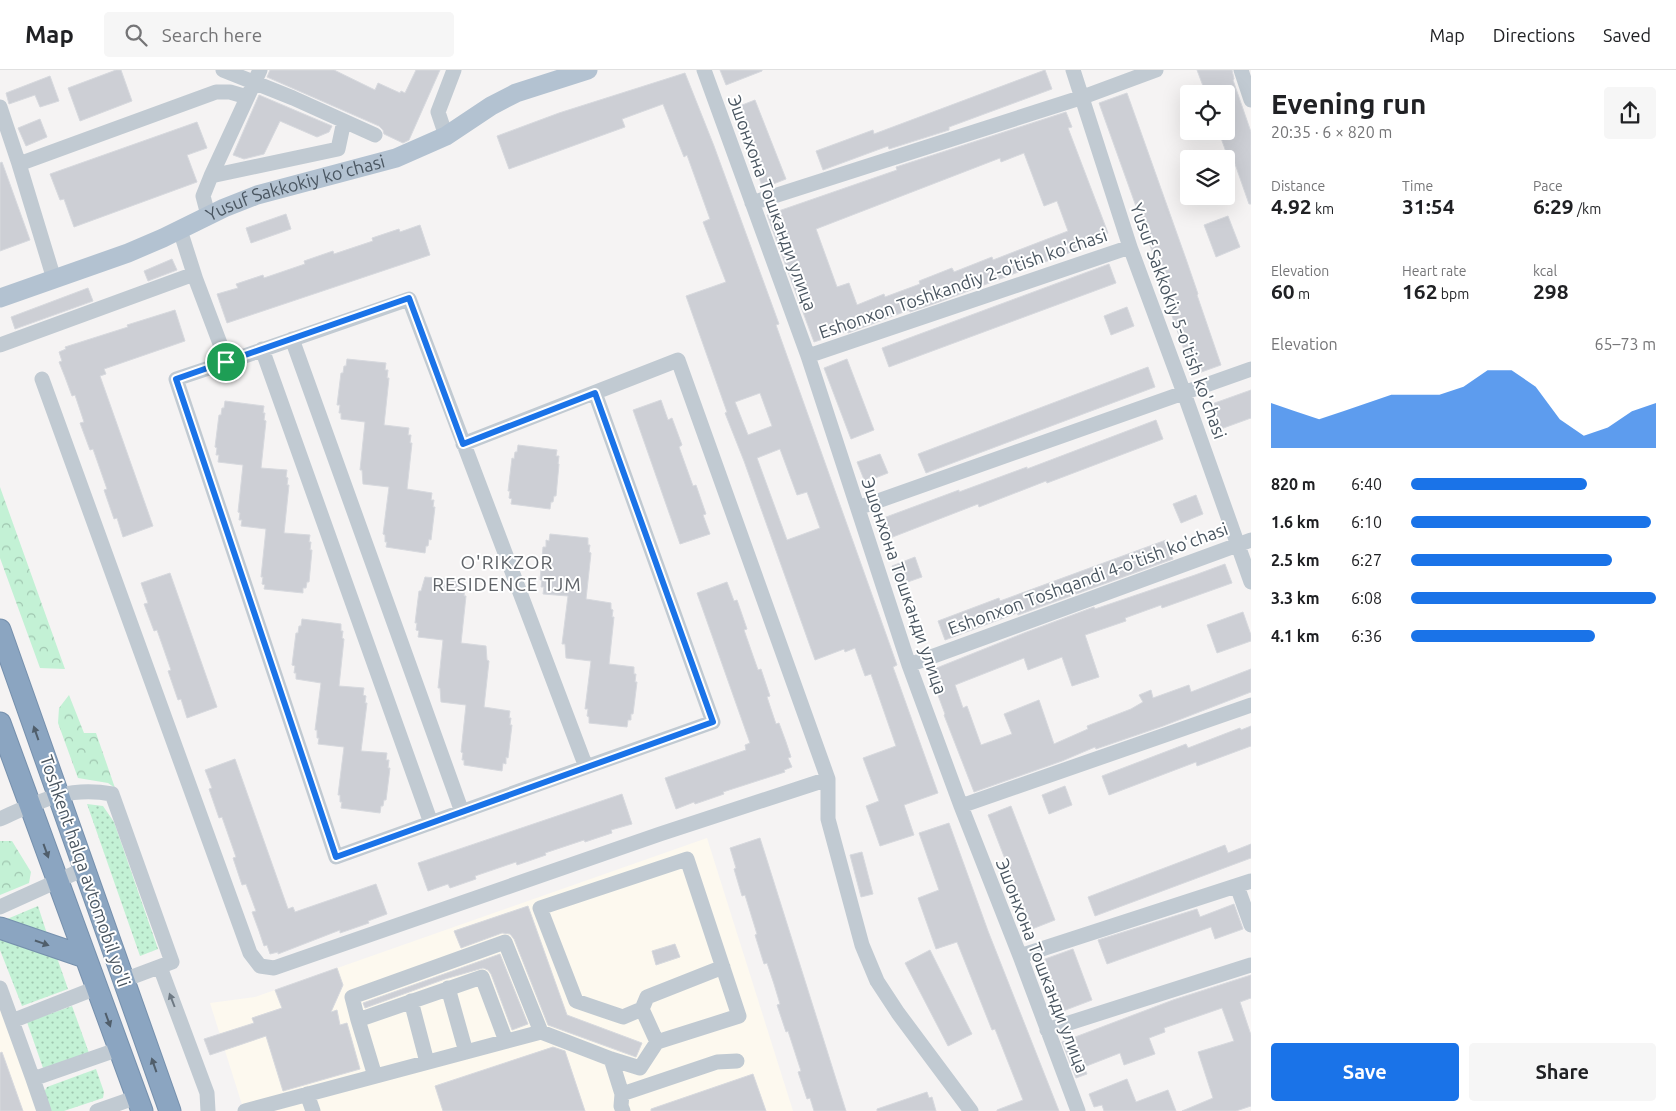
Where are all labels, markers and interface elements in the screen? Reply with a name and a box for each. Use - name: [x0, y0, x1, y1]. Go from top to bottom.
- search box: [104, 12, 454, 57]
- text: Map: [25, 21, 74, 48]
- icon: search: [122, 21, 150, 49]
- text: Search here: [162, 24, 262, 46]
- text: Map: [1429, 25, 1465, 45]
- text: Directions: [1493, 25, 1575, 45]
- text: Saved: [1603, 25, 1651, 45]
- map controls: [1180, 85, 1235, 205]
- button: locate: [1180, 85, 1235, 140]
- button: share: [1604, 87, 1656, 139]
- text: Evening run: [1271, 88, 1426, 119]
- street label: Эшонхона Тошканди улица: [725, 92, 821, 313]
- text: 20:35 · 6 × 820 m: [1271, 123, 1392, 141]
- street label: Yusuf Sakkokiy ko'chasi: [202, 150, 387, 224]
- button: layers: [1180, 150, 1235, 205]
- text: Distance: [1271, 178, 1325, 194]
- text: Time: [1402, 178, 1433, 194]
- text: Pace: [1533, 178, 1563, 194]
- text: 4.92: [1271, 194, 1312, 218]
- text: 31:54: [1402, 194, 1455, 218]
- text: 6:29: [1533, 194, 1574, 218]
- street label: Yusuf Sakkokiy 5-o'tish ko'chasi: [1127, 200, 1231, 441]
- text: km: [1312, 201, 1334, 217]
- text: /km: [1574, 201, 1601, 217]
- street label: Eshonxon Toshkandiy 2-o'tish ko'chasi: [816, 224, 1109, 342]
- text: Elevation: [1271, 263, 1329, 279]
- text: Heart rate: [1402, 263, 1466, 279]
- text: kcal: [1533, 263, 1557, 279]
- text: 60: [1271, 279, 1295, 303]
- text: 162: [1402, 279, 1438, 303]
- text: 298: [1533, 279, 1569, 303]
- text: m: [1295, 286, 1310, 302]
- text: bpm: [1438, 286, 1469, 302]
- text: Elevation: [1271, 335, 1338, 353]
- text: 65–73 m: [1594, 335, 1656, 353]
- pin: [205, 341, 247, 383]
- icon: arrive: [212, 348, 240, 376]
- street label: Эшонхона Тошканди улица: [858, 475, 951, 697]
- text: 820 m: [1271, 475, 1316, 493]
- text: 6:40: [1351, 475, 1382, 493]
- text: 1.6 km: [1271, 513, 1320, 531]
- text: 6:10: [1351, 513, 1382, 531]
- street label: Eshonxon Toshqandi 4-o'tish ko'chasi: [945, 518, 1230, 638]
- district label: O'RIKZOR RESIDENCE TJM: [432, 551, 582, 595]
- text: 2.5 km: [1271, 551, 1320, 569]
- text: 6:27: [1351, 551, 1382, 569]
- text: 3.3 km: [1271, 589, 1320, 607]
- text: 6:08: [1351, 589, 1382, 607]
- text: 4.1 km: [1271, 627, 1320, 645]
- text: 6:36: [1351, 627, 1382, 645]
- one-way arrow: [32, 725, 40, 740]
- street label: Toshkent halqa avtomobil yo'li: [37, 752, 135, 989]
- one-way arrow: [42, 844, 50, 859]
- street label: Эшонхона Тошканди улица: [993, 856, 1093, 1076]
- one-way arrow: [35, 940, 50, 947]
- one-way arrow: [168, 993, 176, 1007]
- one-way arrow: [104, 1013, 112, 1028]
- button: Save: [1271, 1043, 1459, 1101]
- button: Share: [1469, 1043, 1656, 1101]
- one-way arrow: [150, 1057, 158, 1072]

